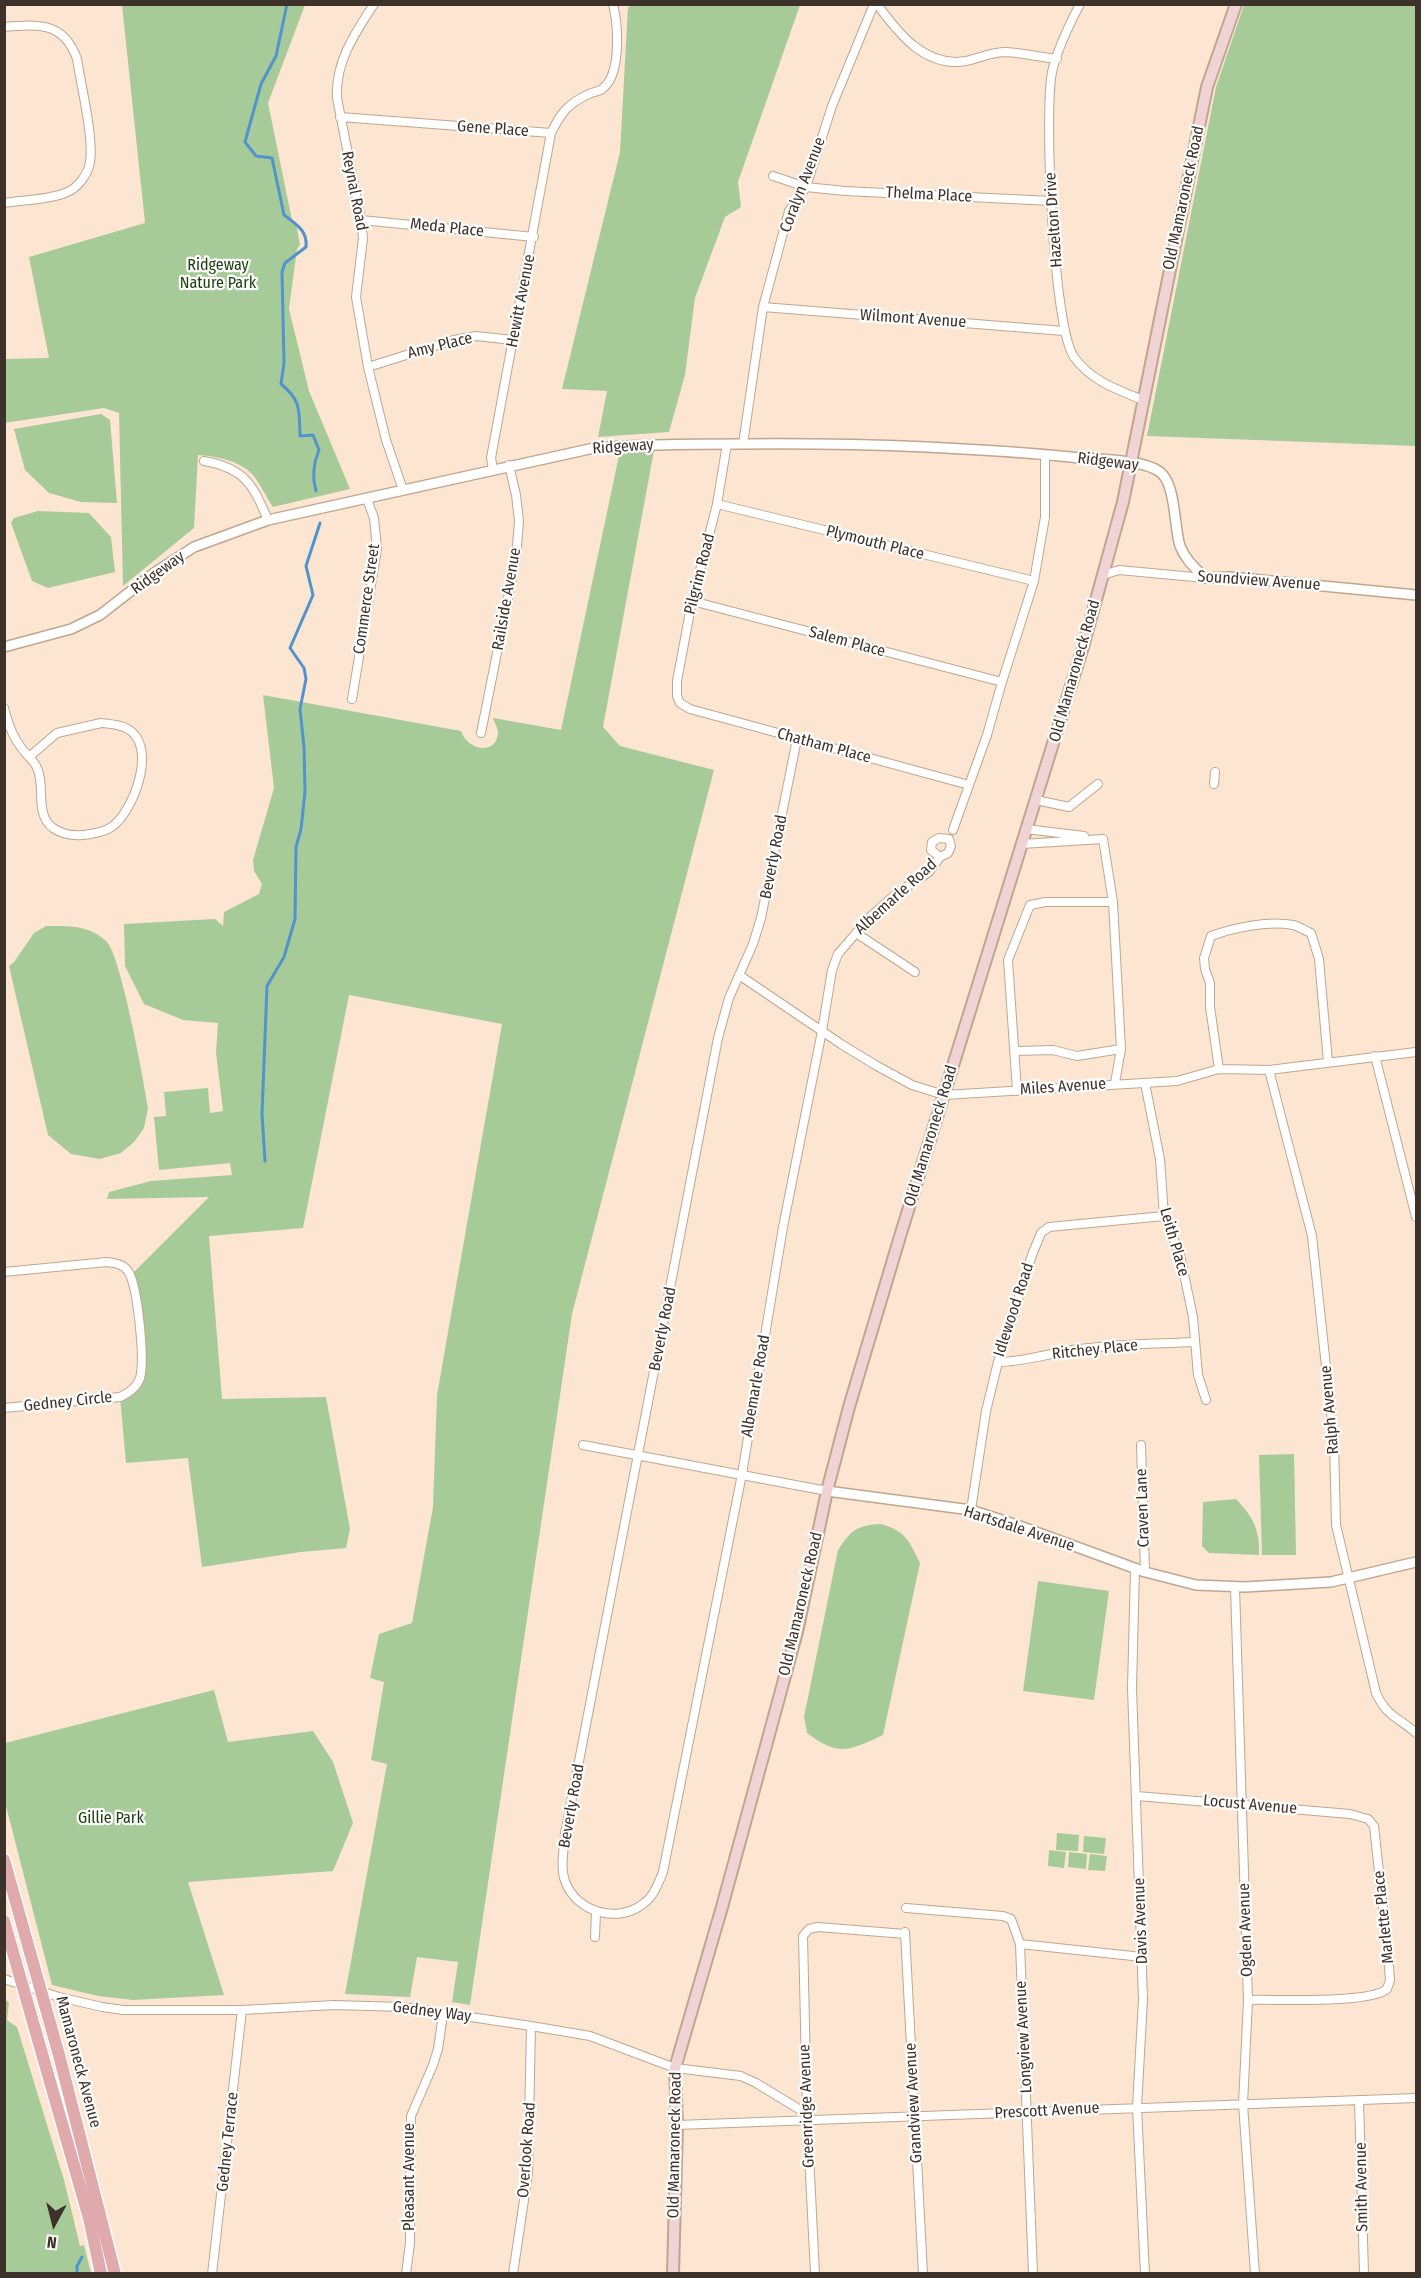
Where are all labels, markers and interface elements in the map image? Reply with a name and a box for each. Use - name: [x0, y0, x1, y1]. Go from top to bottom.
- street label: Gene Place: [457, 117, 529, 141]
- street label: Old Mamaroneck Road: [1159, 124, 1209, 272]
- street label: Coralyn Avenue: [776, 135, 830, 235]
- street label: Reynal Road: [337, 150, 371, 232]
- street label: Hazelton Drive: [1041, 172, 1067, 268]
- street label: Thelma Place: [885, 183, 973, 207]
- street label: Meda Place: [409, 215, 485, 241]
- street label: Hewitt Avenue: [503, 253, 539, 349]
- park label: Ridgeway Nature Park: [180, 256, 256, 294]
- street label: Wilmont Avenue: [859, 306, 967, 332]
- street label: Amy Place: [406, 329, 474, 363]
- street label: Ridgeway: [592, 435, 654, 459]
- street label: Ridgeway: [1076, 449, 1140, 475]
- street label: Plymouth Place: [824, 522, 926, 564]
- street label: Pilgrim Road: [681, 531, 719, 617]
- street label: Commerce Street: [350, 542, 384, 656]
- street label: Railside Avenue: [489, 546, 525, 652]
- street label: Ridgeway: [127, 547, 189, 599]
- street label: Soundview Avenue: [1197, 567, 1321, 595]
- street label: Old Mamaroneck Road: [1046, 598, 1104, 744]
- street label: Salem Place: [807, 623, 887, 661]
- street label: Chatham Place: [775, 724, 873, 768]
- street label: Beverly Road: [756, 813, 792, 901]
- street label: Albemarle Road: [851, 855, 941, 939]
- street label: Old Mamaroneck Road: [900, 1063, 962, 1209]
- street label: Miles Avenue: [1019, 1074, 1107, 1100]
- street label: Leith Place: [1155, 1205, 1193, 1279]
- street label: Idlewood Road: [990, 1261, 1038, 1359]
- street label: Beverly Road: [645, 1285, 681, 1373]
- street label: Albemarle Road: [738, 1333, 774, 1439]
- street label: Ritchey Place: [1051, 1336, 1139, 1364]
- street label: Ralph Avenue: [1317, 1365, 1343, 1455]
- street label: Gedney Circle: [23, 1388, 113, 1416]
- street label: Craven Lane: [1132, 1468, 1154, 1548]
- street label: Hartsdale Avenue: [961, 1502, 1077, 1556]
- street label: Old Mamaroneck Road: [775, 1530, 827, 1678]
- street label: Beverly Road: [555, 1762, 589, 1850]
- street label: Locust Avenue: [1202, 1791, 1298, 1819]
- park label: Gillie Park: [78, 1809, 144, 1829]
- street label: Marlette Place: [1370, 1870, 1398, 1964]
- street label: Davis Avenue: [1130, 1877, 1152, 1965]
- street label: Ogden Avenue: [1235, 1883, 1257, 1977]
- street label: Longview Avenue: [1011, 1980, 1037, 2094]
- street label: Mamaroneck Avenue: [51, 1994, 105, 2130]
- street label: Gedney Way: [392, 1998, 472, 2026]
- street label: Grandview Avenue: [901, 2042, 927, 2164]
- street label: Greenridge Avenue: [795, 2044, 819, 2168]
- street label: Old Mamaroneck Road: [664, 2071, 686, 2219]
- street label: Gedney Terrace: [213, 2091, 243, 2193]
- street label: Prescott Avenue: [994, 2099, 1100, 2123]
- street label: Overlook Road: [514, 2101, 540, 2199]
- street label: Pleasant Avenue: [400, 2123, 420, 2231]
- street label: Smith Avenue: [1352, 2142, 1372, 2232]
- north arrow: [24, 2194, 84, 2254]
- text: N: [46, 2232, 58, 2252]

